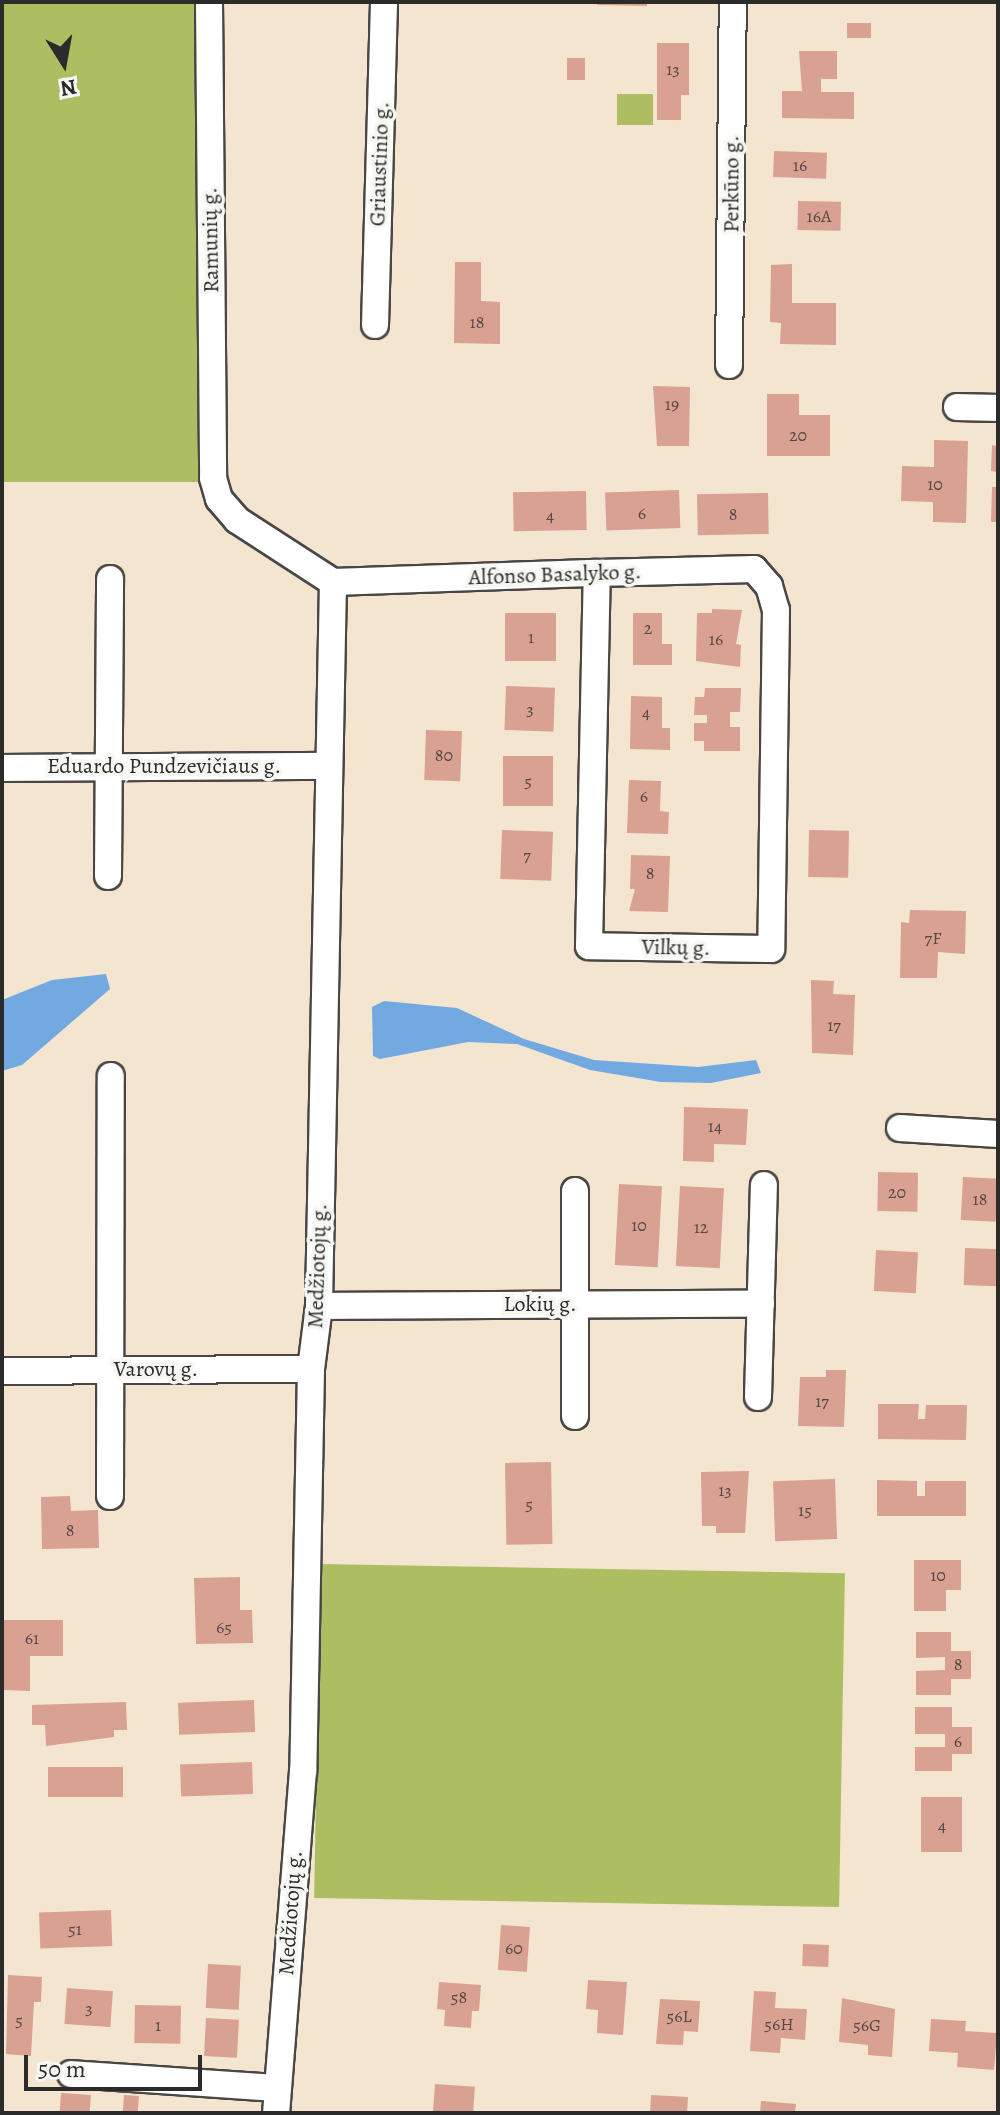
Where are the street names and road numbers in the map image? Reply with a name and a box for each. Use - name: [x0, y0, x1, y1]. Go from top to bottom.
- street label: Griaustinio g.: [365, 101, 395, 227]
- street label: Perkūno g.: [719, 135, 745, 233]
- street label: Ramunių g.: [197, 187, 225, 293]
- street label: Alfonso Basalyko g.: [468, 559, 642, 591]
- street label: Eduardo Pundzevičiaus g.: [47, 754, 281, 780]
- street label: Vilkų g.: [641, 934, 711, 962]
- street label: Medžiotojų g.: [303, 1203, 333, 1329]
- street label: Lokių g.: [503, 1292, 577, 1318]
- street label: Varovų g.: [114, 1357, 198, 1383]
- street label: Medžiotojų g.: [273, 1850, 309, 1976]

